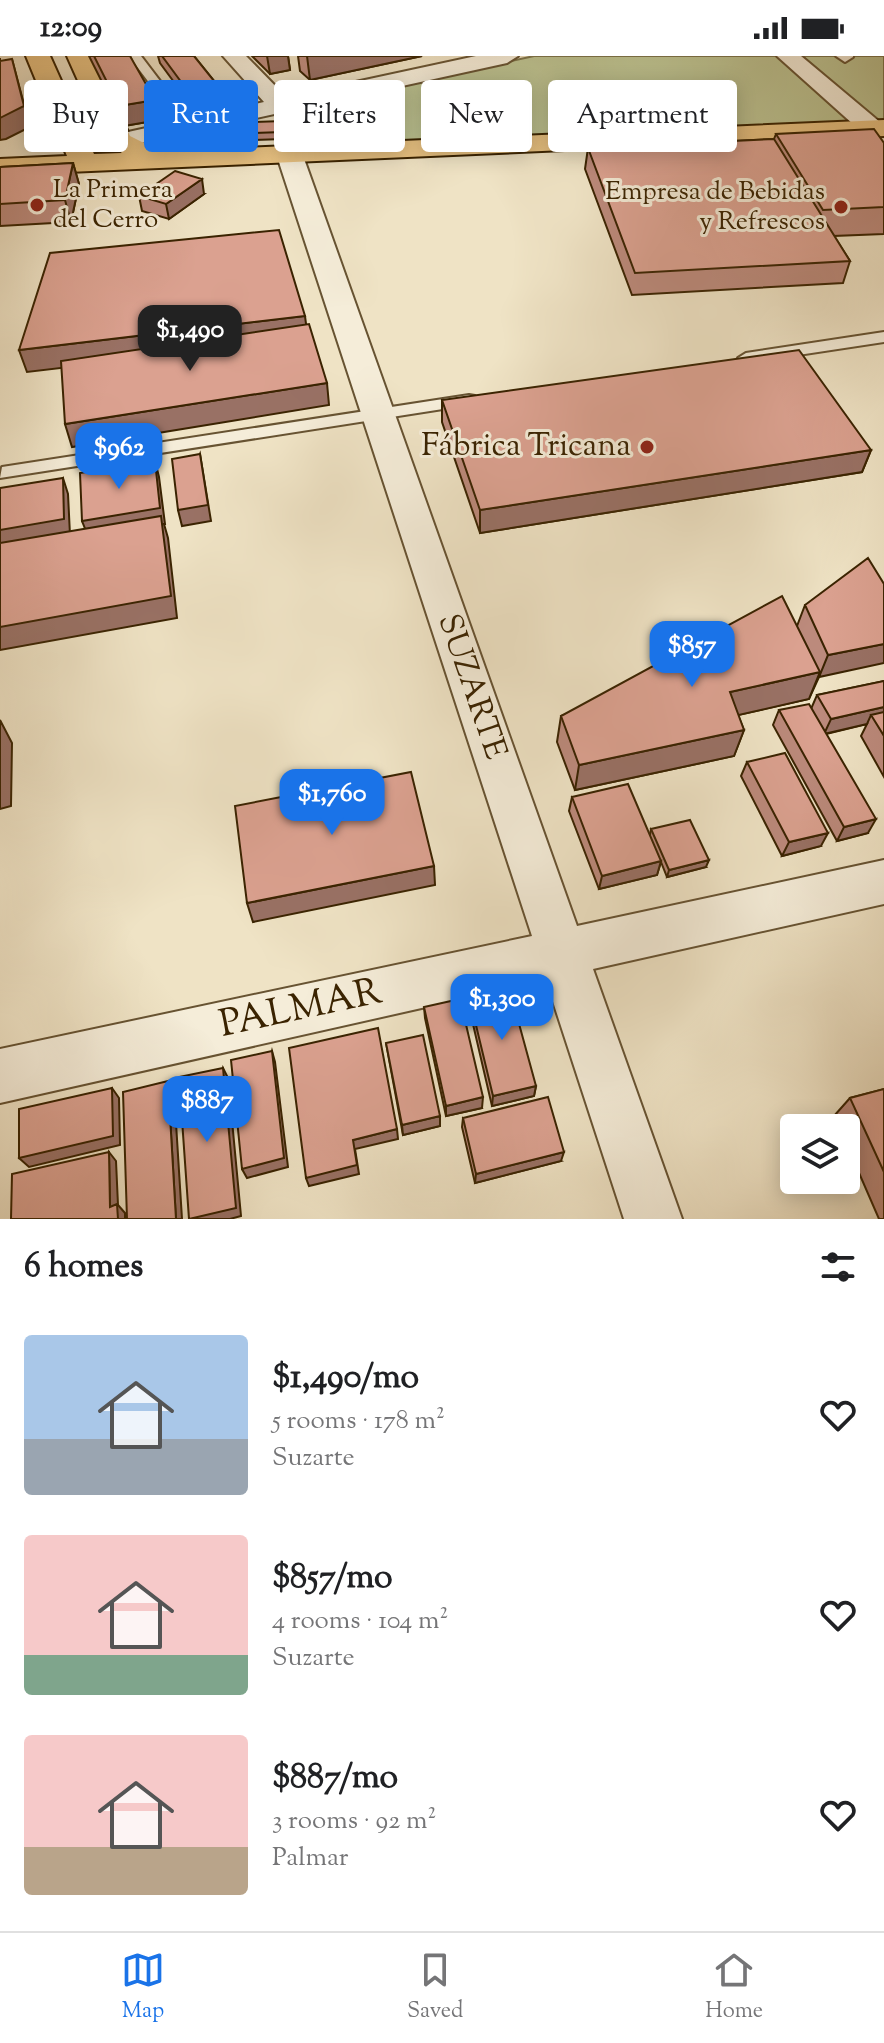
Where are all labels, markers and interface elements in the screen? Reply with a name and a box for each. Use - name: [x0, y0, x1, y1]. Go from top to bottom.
- text: 12:09: [40, 7, 102, 50]
- chip: Buy: [24, 80, 128, 152]
- chip: Rent: [144, 80, 258, 152]
- chip: Filters: [274, 80, 405, 152]
- chip: New: [421, 80, 532, 152]
- chip: Apartment: [548, 80, 737, 152]
- place label: La Primera del Cerro: [53, 172, 173, 239]
- place label: Empresa de Bebidas y Refrescos: [605, 174, 825, 241]
- marker: La Primera del Cerro: [28, 196, 46, 214]
- marker: Empresa de Bebidas y Refrescos: [832, 198, 850, 216]
- pin: $1,490: [125, 305, 255, 373]
- text: $1,490: [156, 312, 224, 349]
- pin: $962: [72, 423, 166, 491]
- place label: Fábrica Tricana: [421, 424, 631, 470]
- text: $962: [93, 430, 145, 467]
- marker: Fábrica Tricana: [638, 438, 656, 456]
- street label: SUZARTE: [425, 608, 517, 766]
- pin: $857: [645, 621, 739, 689]
- text: $857: [668, 628, 716, 665]
- pin: $1,760: [267, 769, 397, 837]
- text: $1,760: [298, 776, 366, 813]
- street label: PALMAR: [215, 966, 388, 1054]
- pin: $1,300: [437, 974, 567, 1042]
- text: $1,300: [469, 981, 535, 1018]
- pin: $887: [160, 1076, 254, 1144]
- text: $887: [181, 1083, 233, 1120]
- map controls: [780, 1114, 860, 1194]
- button: layers: [780, 1114, 860, 1194]
- text: 6 homes: [24, 1243, 143, 1292]
- icon: filters: [816, 1245, 860, 1289]
- text: $1,490/mo: [272, 1354, 419, 1403]
- icon: home: [88, 1367, 184, 1463]
- icon: heart: [816, 1393, 860, 1437]
- text: 5 rooms · 178 m²: [272, 1403, 445, 1440]
- text: Suzarte: [272, 1440, 355, 1477]
- text: $857/mo: [272, 1554, 393, 1603]
- icon: home: [88, 1567, 184, 1663]
- icon: heart: [816, 1593, 860, 1637]
- text: 4 rooms · 104 m²: [272, 1603, 448, 1640]
- text: Suzarte: [272, 1640, 355, 1677]
- text: $887/mo: [272, 1754, 398, 1803]
- icon: home: [88, 1767, 184, 1863]
- icon: heart: [816, 1793, 860, 1837]
- text: 3 rooms · 92 m²: [272, 1803, 436, 1840]
- text: Palmar: [272, 1840, 348, 1877]
- tab: Map: [121, 1948, 165, 2028]
- tab: Saved: [407, 1948, 463, 2028]
- tab: Home: [705, 1948, 763, 2028]

